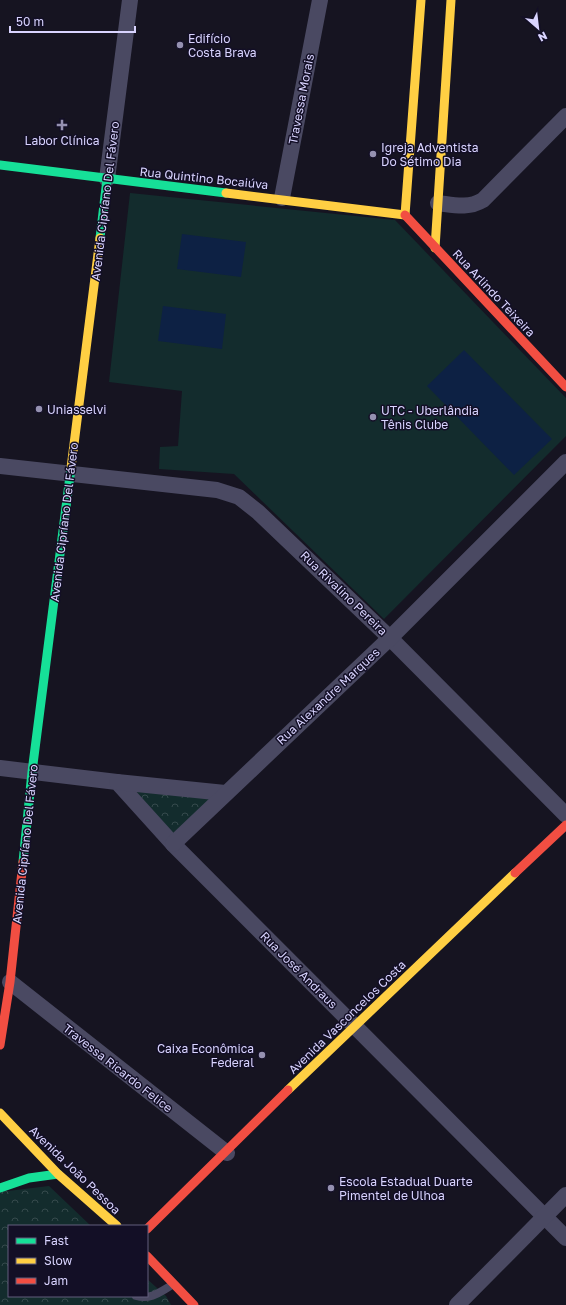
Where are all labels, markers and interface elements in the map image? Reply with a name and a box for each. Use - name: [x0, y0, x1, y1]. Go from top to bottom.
- scale bar: [10, 8, 135, 34]
- north arrow: [518, 8, 558, 48]
- text: 50 m: [16, 14, 44, 29]
- text: N: [536, 30, 550, 45]
- place label: Edifício Costa Brava: [188, 31, 257, 60]
- marker: Edifício Costa Brava: [175, 40, 185, 50]
- street label: Travessa Morais: [285, 52, 317, 146]
- marker: Labor Clínica: [56, 119, 68, 131]
- street label: Avenida Cipríano Del Fávero: [88, 120, 122, 282]
- place label: Labor Clínica: [24, 133, 100, 148]
- place label: Igreja Adventista Do Sétimo Dia: [381, 140, 479, 169]
- marker: Igreja Adventista Do Sétimo Dia: [368, 149, 378, 159]
- street label: Rua Quintino Bocaiúva: [139, 164, 269, 192]
- street label: Rua Arlindo Teixeira: [450, 246, 538, 340]
- place label: Uniasselvi: [47, 402, 106, 417]
- place label: UTC - Uberlândia Tênis Clube: [381, 403, 479, 432]
- marker: Uniasselvi: [34, 404, 44, 414]
- marker: UTC - Uberlândia Tênis Clube: [368, 412, 378, 422]
- street label: Avenida Cipríano Del Fávero: [47, 441, 81, 603]
- street label: Rua Rivalino Pereira: [297, 548, 391, 638]
- street label: Rua Alexandre Marques: [273, 644, 383, 748]
- street label: Avenida Cipríano Del Fávero: [9, 763, 41, 925]
- street label: Rua José Andraus: [257, 928, 341, 1012]
- street label: Avenida Vasconcelos Costa: [285, 957, 409, 1077]
- street label: Travessa Ricardo Felice: [60, 1021, 176, 1115]
- place label: Caixa Econômica Federal: [157, 1041, 254, 1070]
- marker: Caixa Econômica Federal: [257, 1050, 267, 1060]
- street label: Avenida João Pessoa: [26, 1123, 124, 1217]
- place label: Escola Estadual Duarte Pimentel de Ulhoa: [339, 1174, 473, 1203]
- marker: Escola Estadual Duarte Pimentel de Ulhoa: [326, 1183, 336, 1193]
- legend: [8, 1225, 148, 1297]
- text: Fast: [44, 1233, 69, 1248]
- text: Slow: [44, 1253, 72, 1268]
- text: Jam: [44, 1273, 68, 1288]

